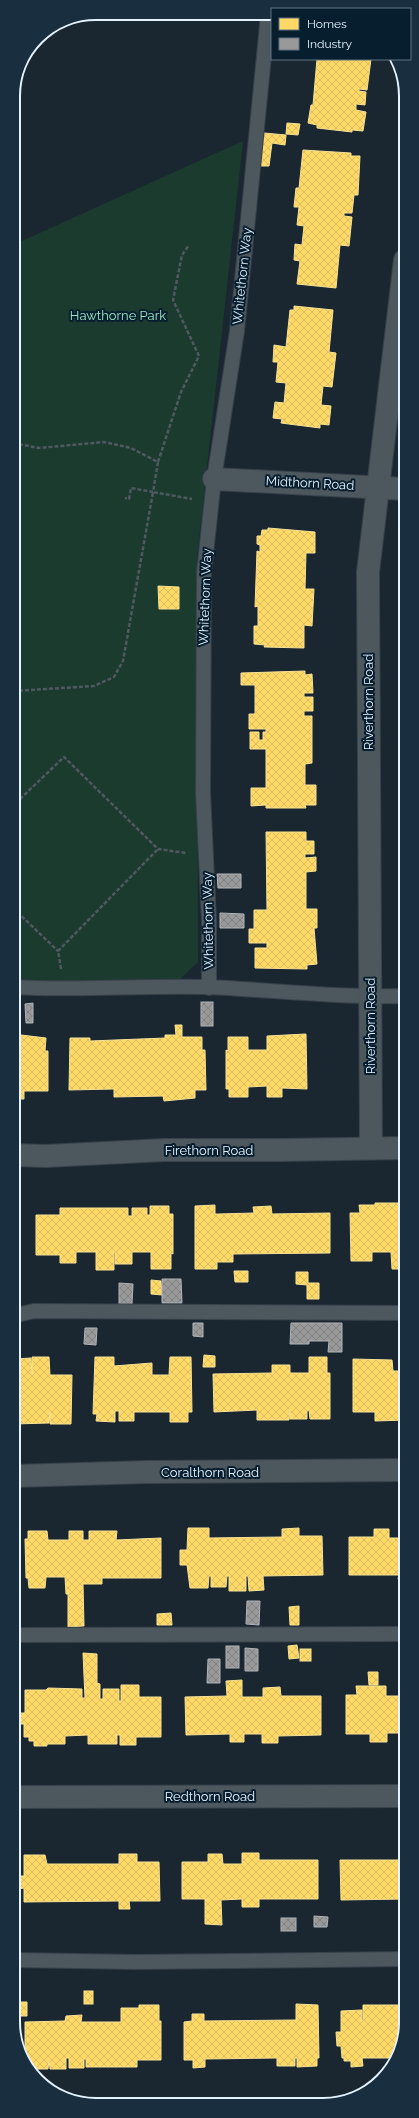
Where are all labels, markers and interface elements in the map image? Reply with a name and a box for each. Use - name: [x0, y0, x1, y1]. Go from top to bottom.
- legend: [271, 8, 411, 60]
- text: Homes: [307, 17, 347, 31]
- text: Industry: [307, 37, 353, 51]
- street label: Whitethorn Way: [229, 227, 255, 325]
- park label: Hawthorne Park: [70, 308, 166, 323]
- street label: Midthorn Road: [265, 473, 355, 493]
- street label: Whitethorn Way: [196, 548, 214, 646]
- street label: Riverthorn Road: [361, 654, 376, 750]
- street label: Whitethorn Way: [200, 872, 216, 970]
- street label: Riverthorn Road: [363, 978, 378, 1074]
- street label: Firethorn Road: [165, 1143, 253, 1158]
- street label: Coralthorn Road: [161, 1465, 259, 1480]
- street label: Redthorn Road: [165, 1789, 255, 1804]

